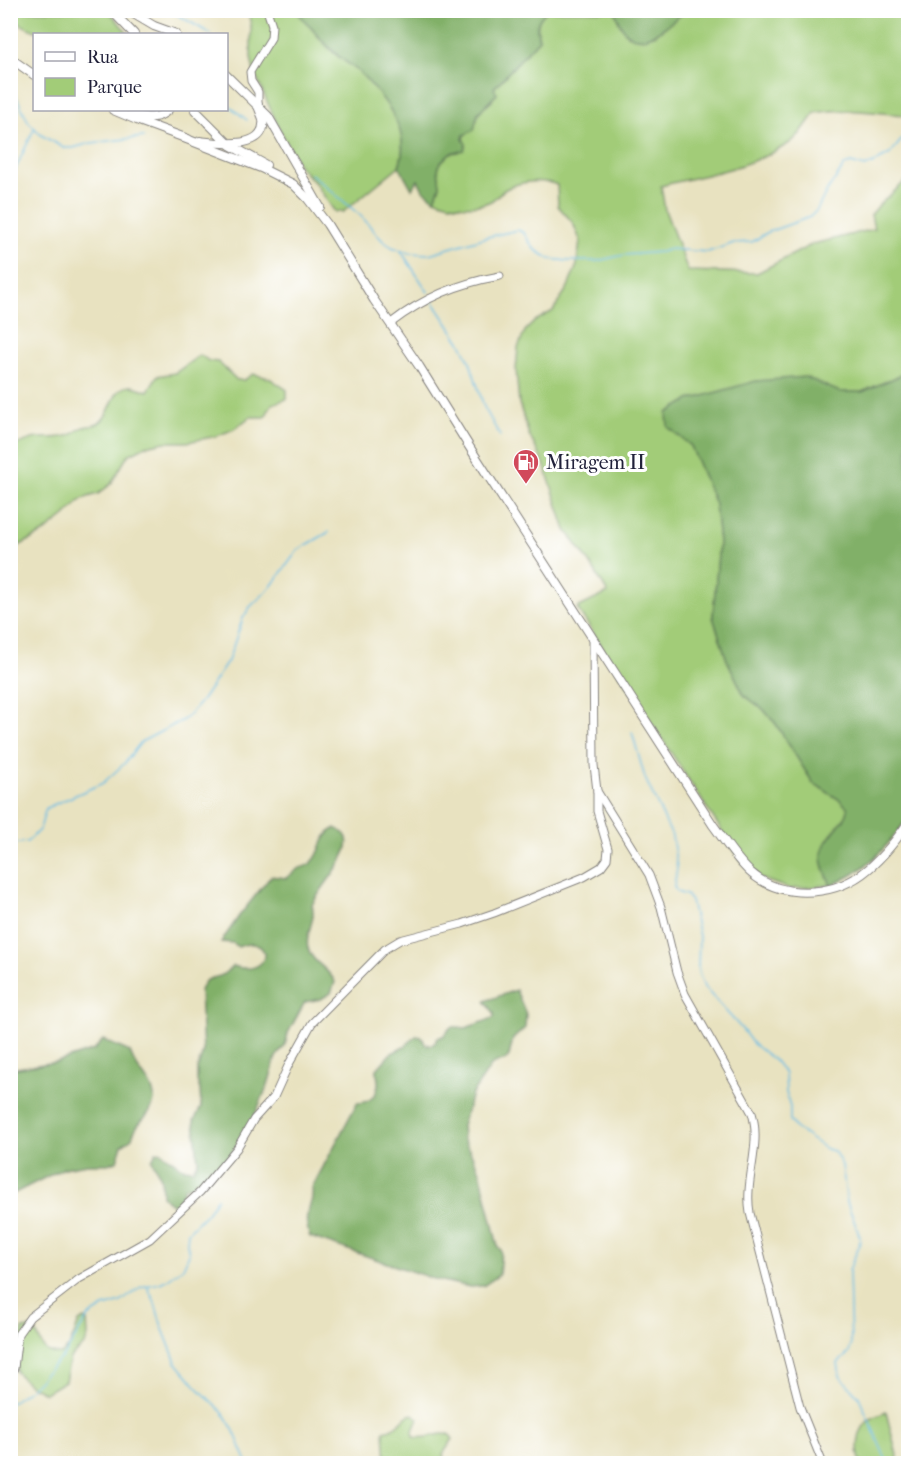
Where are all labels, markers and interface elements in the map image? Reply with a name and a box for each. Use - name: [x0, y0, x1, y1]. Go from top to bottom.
- legend: [33, 33, 228, 111]
- text: Rua: [87, 47, 119, 68]
- text: Parque: [87, 77, 142, 98]
- fuel station icon: Miragem II: [511, 447, 541, 485]
- place label: Miragem II: [546, 451, 645, 474]

